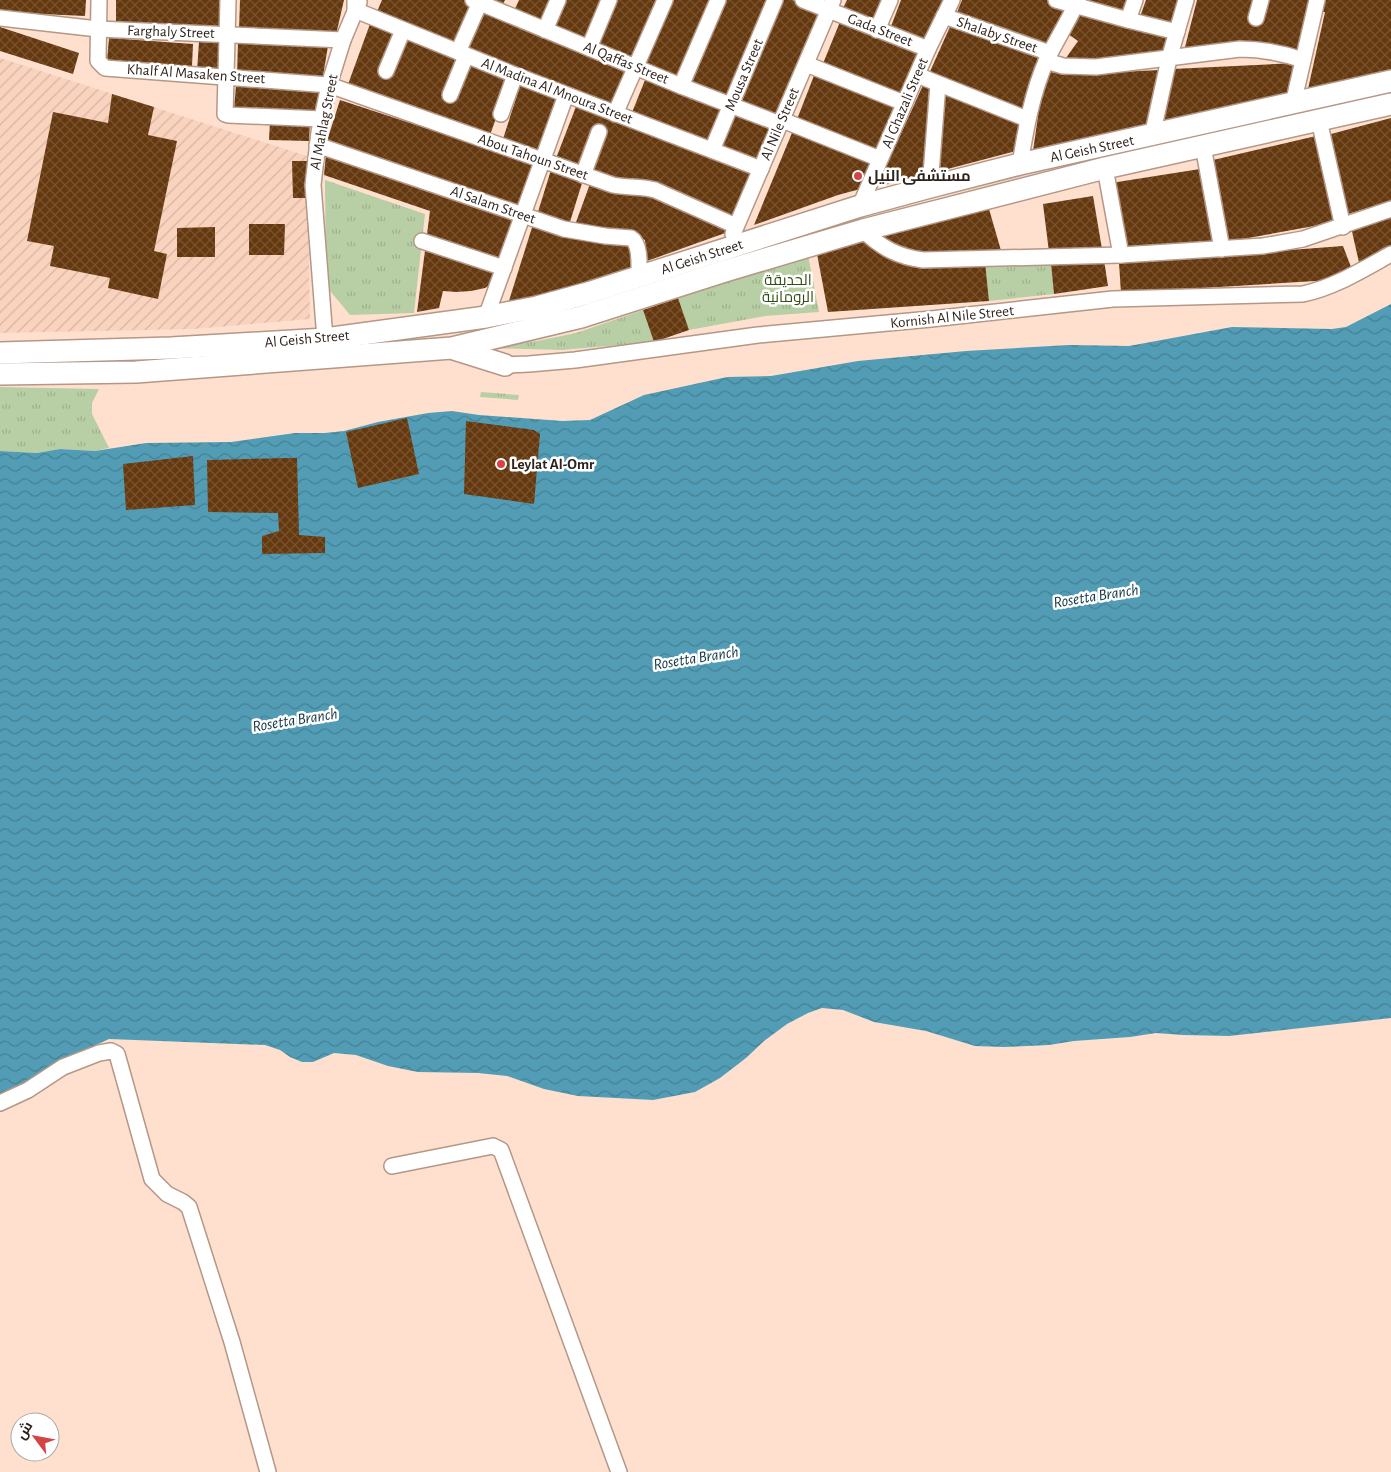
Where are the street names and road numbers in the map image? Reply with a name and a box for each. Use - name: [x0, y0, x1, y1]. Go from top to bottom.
- street label: Gada Street: [845, 11, 915, 49]
- street label: Shalaby Street: [955, 14, 1039, 56]
- street label: Farghaly Street: [127, 23, 215, 41]
- street label: Mousa Street: [722, 37, 766, 113]
- street label: Al Qaffas Street: [581, 39, 671, 87]
- street label: Al Madina Al Mnoura Street: [479, 55, 635, 127]
- street label: Al Ghazali Street: [879, 55, 931, 150]
- street label: Khalf Al Masaken Street: [126, 62, 266, 86]
- street label: Al Mahlag Street: [307, 73, 341, 171]
- street label: Al Nile Street: [758, 85, 802, 162]
- street label: Abou Tahoun Street: [476, 131, 590, 183]
- street label: Al Geish Street: [1049, 133, 1135, 165]
- street label: Al Salam Street: [449, 183, 538, 227]
- street label: Al Geish Street: [659, 237, 745, 277]
- street label: Kornish Al Nile Street: [889, 303, 1015, 331]
- street label: Al Geish Street: [264, 328, 350, 350]

